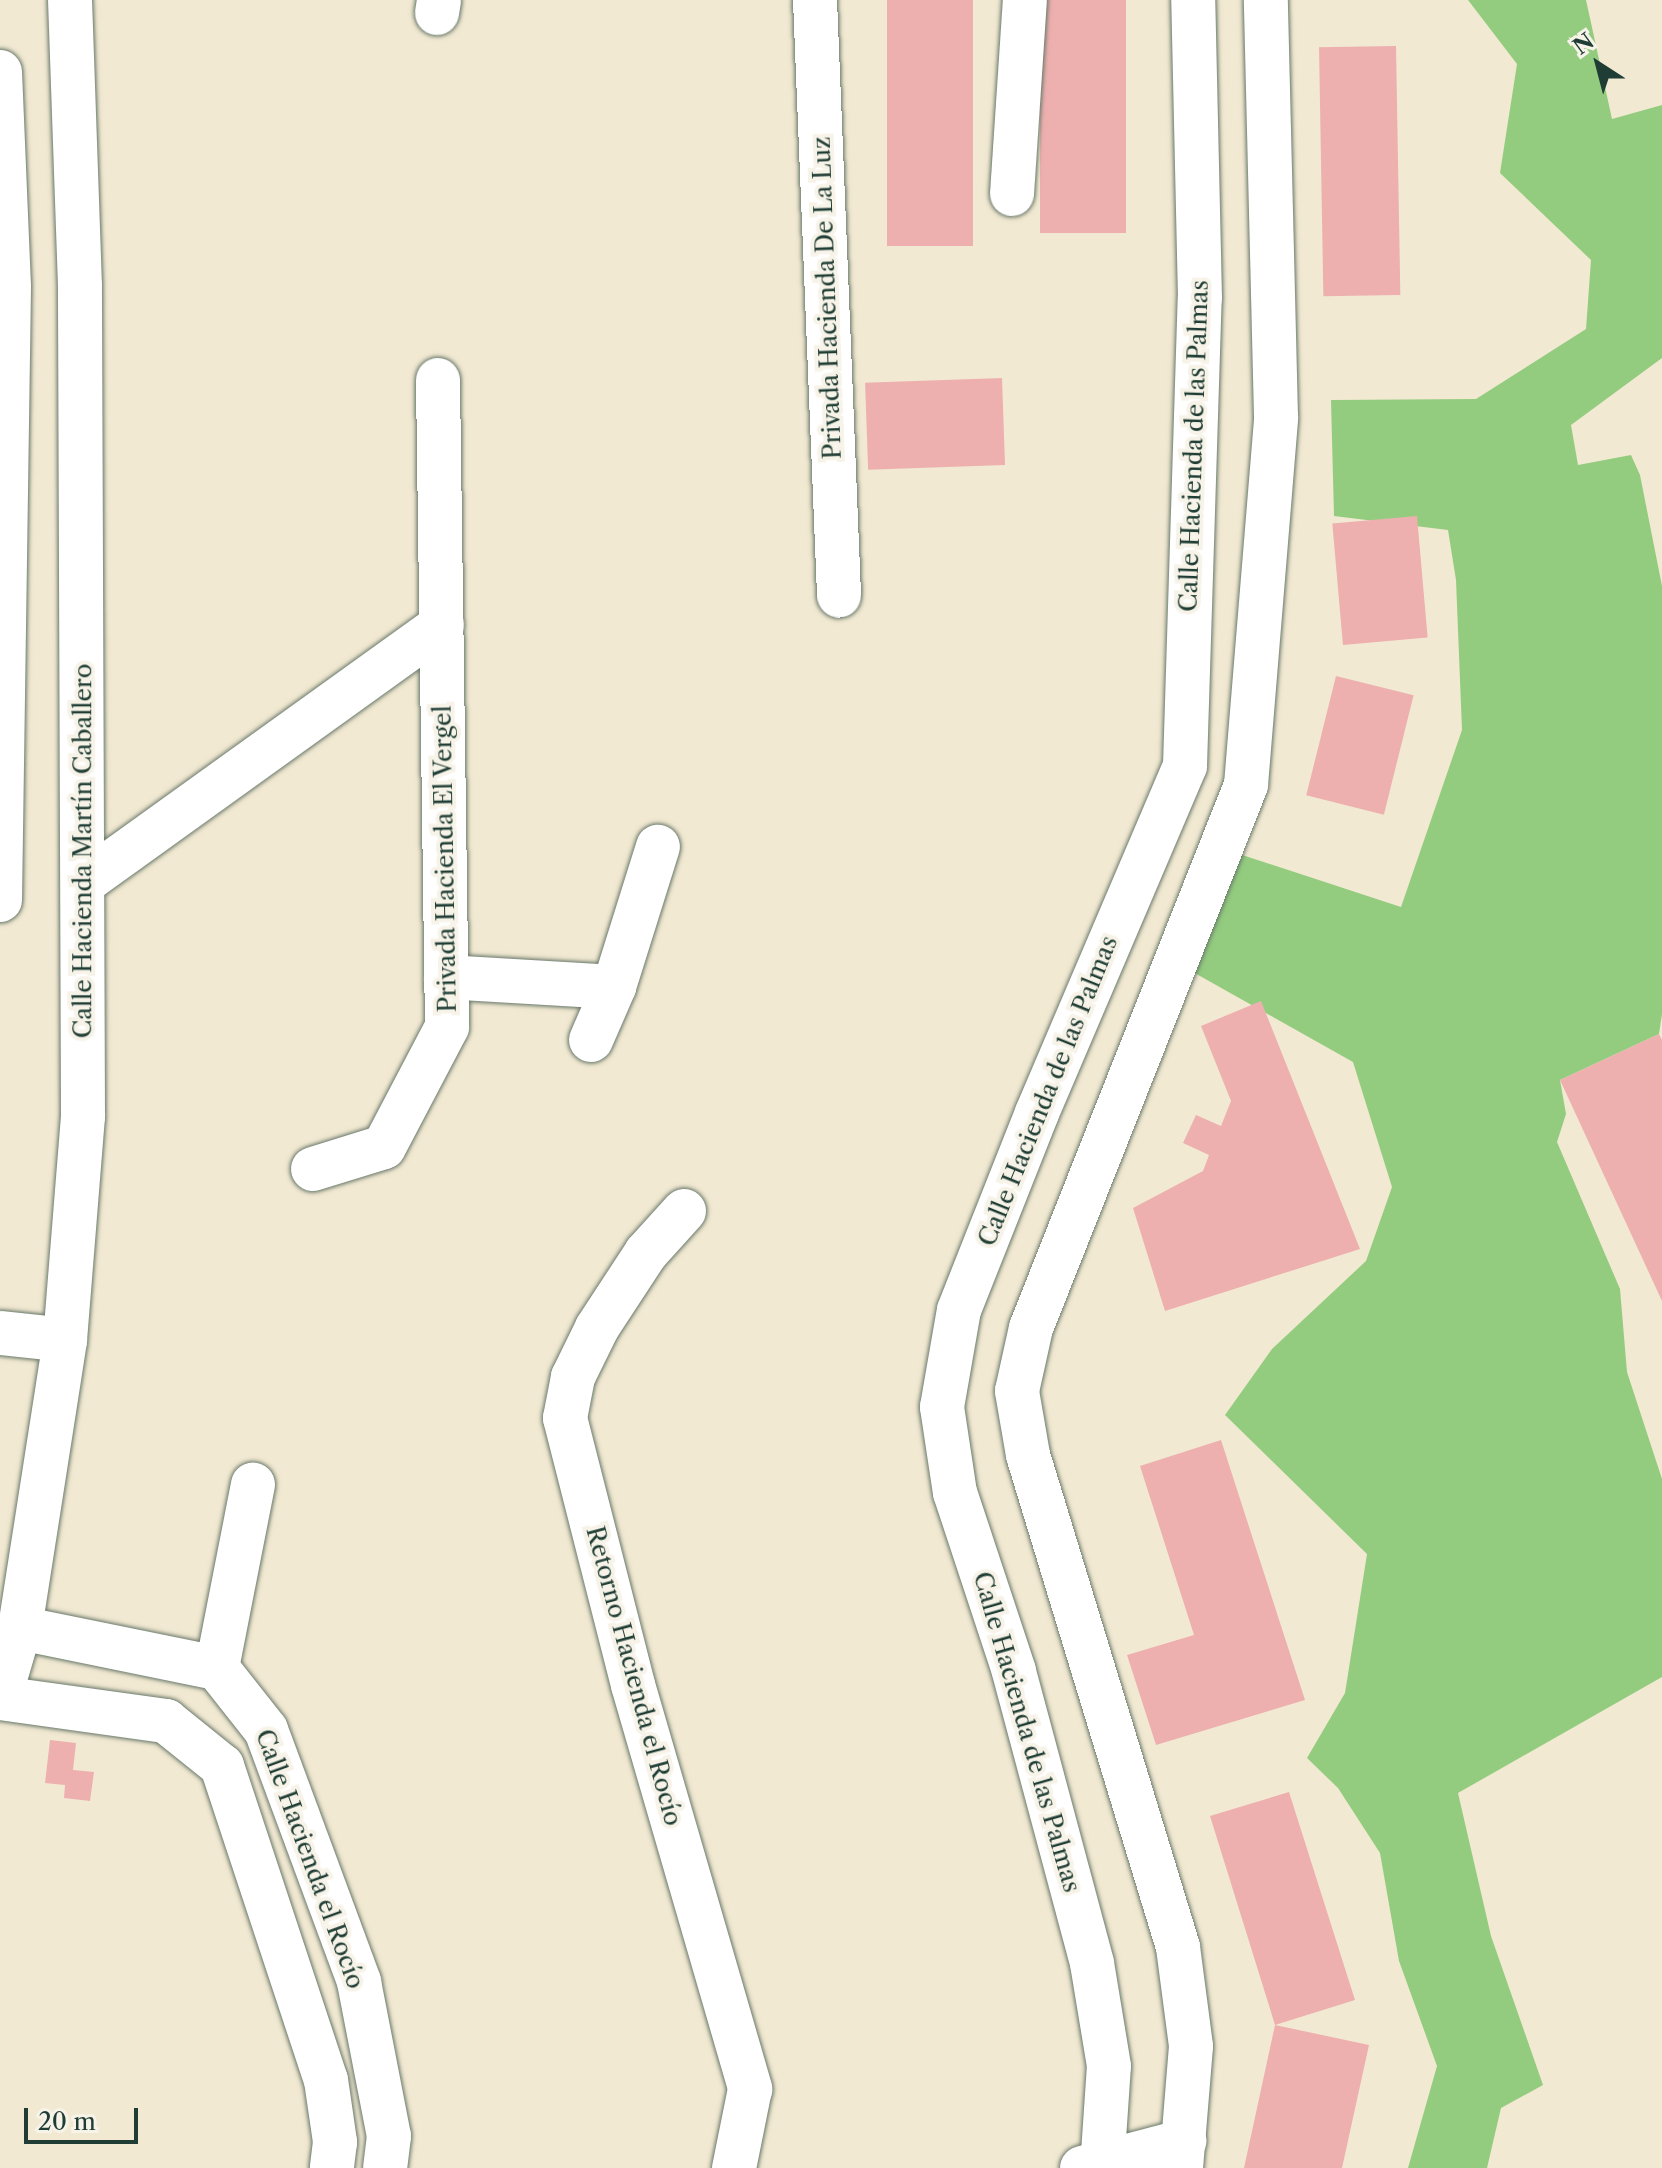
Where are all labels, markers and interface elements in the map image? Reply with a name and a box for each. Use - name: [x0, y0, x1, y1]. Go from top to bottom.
- north arrow: [1558, 24, 1638, 104]
- text: N: [1568, 28, 1599, 61]
- street label: Privada Hacienda De La Luz: [807, 136, 847, 460]
- street label: Calle Hacienda de las Palmas: [1174, 280, 1214, 612]
- street label: Calle Hacienda Martín Caballero: [69, 664, 97, 1038]
- street label: Privada Hacienda El Vergel: [428, 705, 462, 1013]
- street label: Calle Hacienda de las Palmas: [972, 932, 1124, 1250]
- street label: Retorno Hacienda el Rocío: [580, 1523, 688, 1829]
- street label: Calle Hacienda de las Palmas: [967, 1568, 1087, 1896]
- street label: Calle Hacienda el Rocío: [250, 1725, 370, 1993]
- scale bar: [28, 2092, 142, 2142]
- text: 20 m: [38, 2107, 96, 2136]

